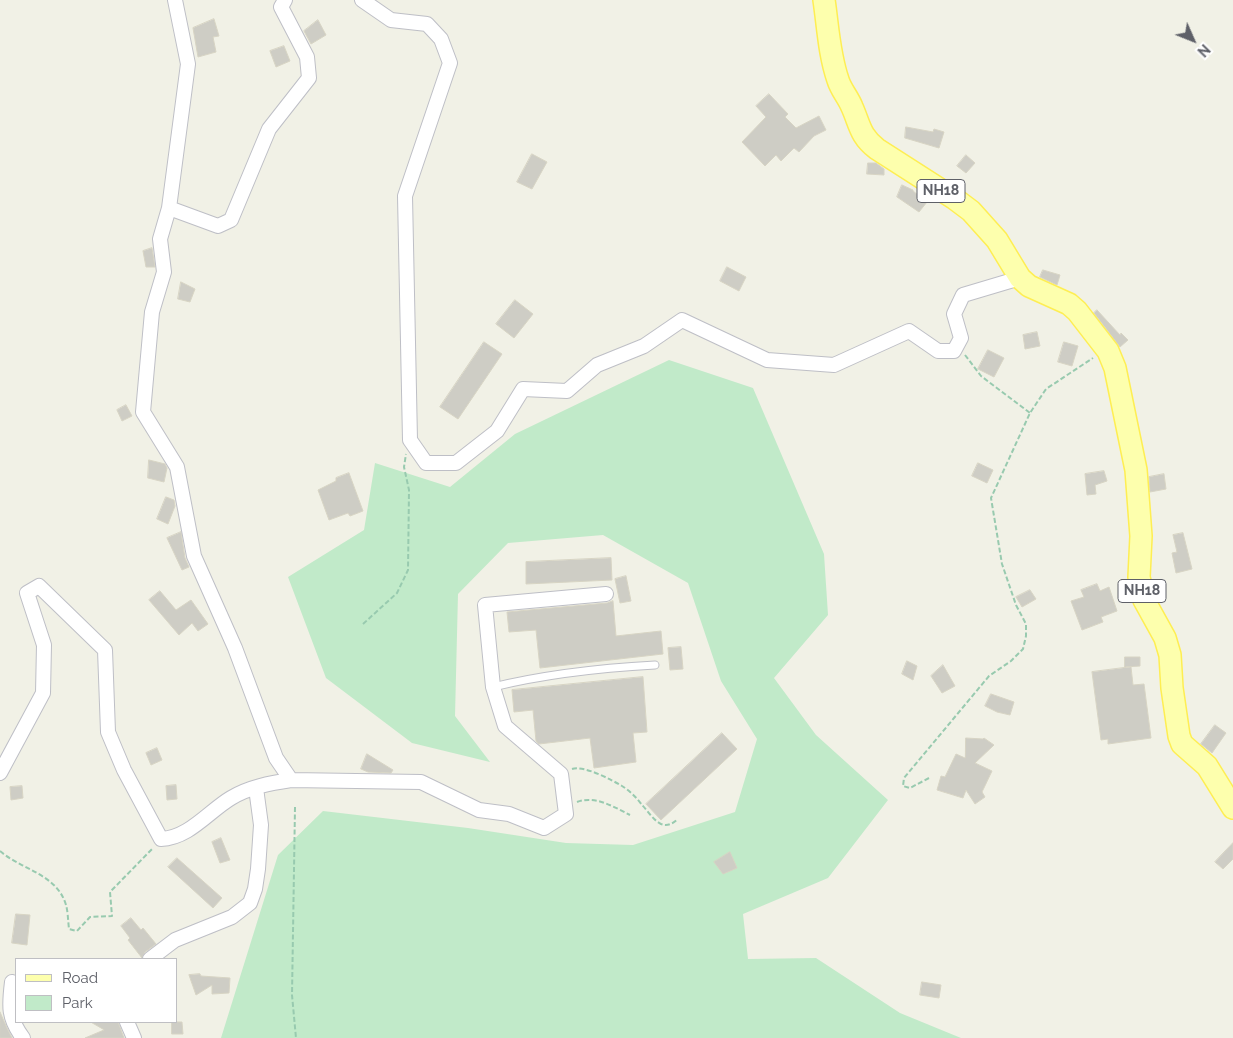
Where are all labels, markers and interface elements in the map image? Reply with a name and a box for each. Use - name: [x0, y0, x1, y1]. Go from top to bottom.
- north arrow: [1168, 15, 1218, 65]
- text: N: [1194, 41, 1213, 60]
- road number: NH18: [917, 180, 965, 202]
- road number: NH18: [1118, 580, 1166, 602]
- legend: [15, 958, 178, 1023]
- text: Road: [62, 969, 98, 987]
- text: Park: [62, 994, 93, 1012]

